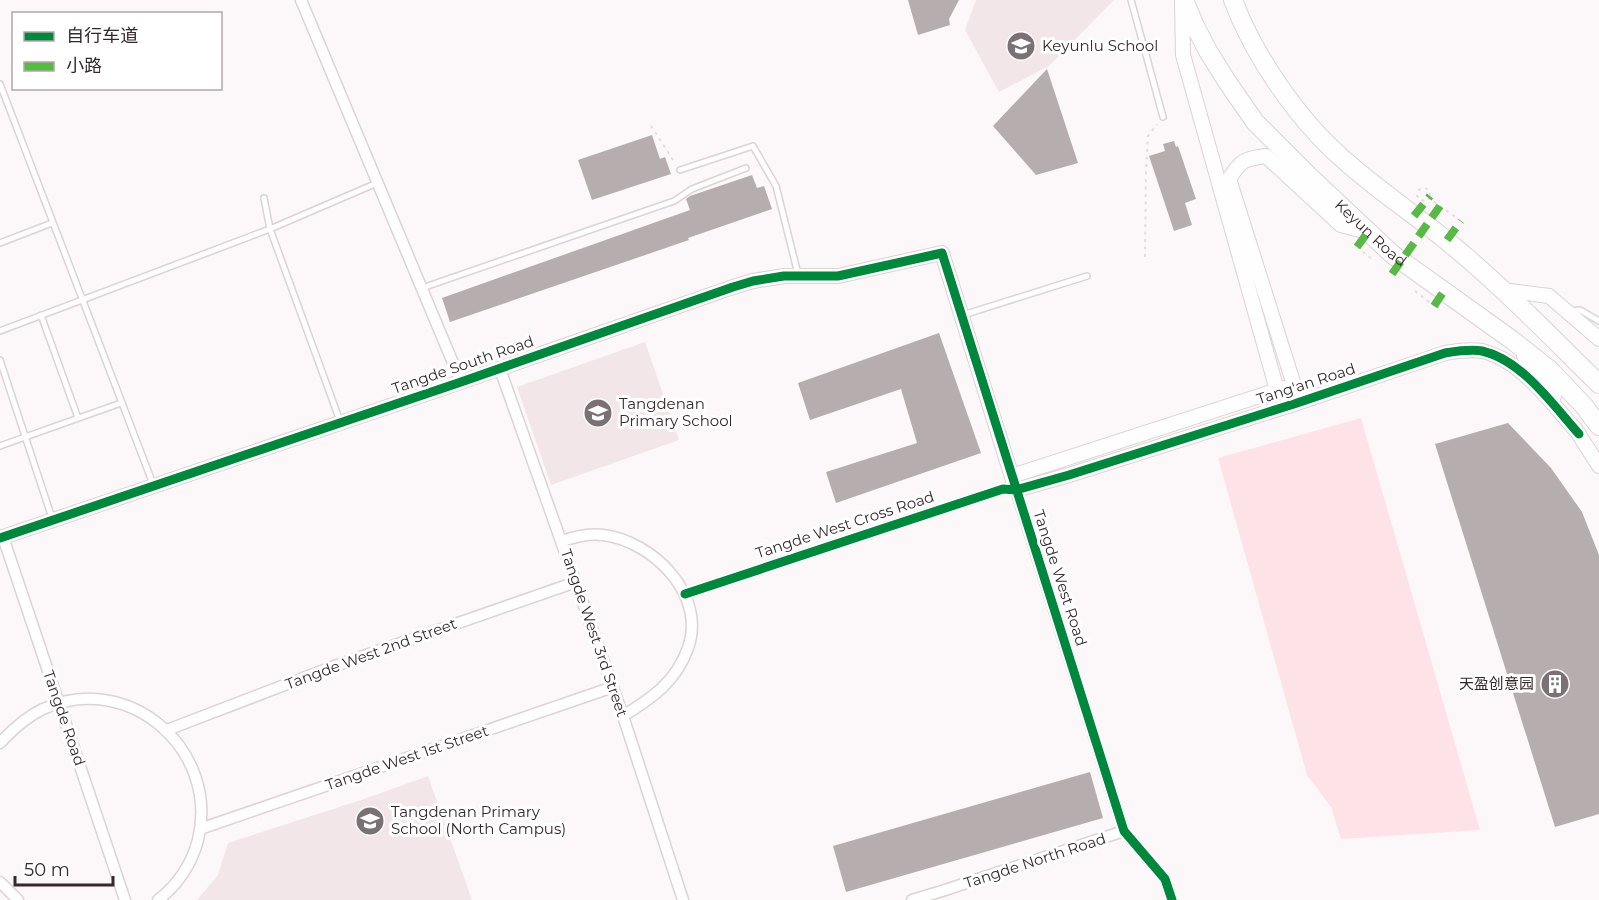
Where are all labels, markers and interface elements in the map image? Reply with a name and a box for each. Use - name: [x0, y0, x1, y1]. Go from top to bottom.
- legend: [12, 12, 222, 90]
- text: 自行车道: [66, 25, 138, 47]
- school or university icon: Keyunlu School: [1005, 30, 1037, 62]
- place label: Keyunlu School: [1042, 36, 1158, 55]
- text: 小路: [66, 55, 102, 77]
- street label: Keyun Road: [1331, 195, 1410, 270]
- street label: Tangde South Road: [389, 331, 536, 398]
- street label: Tang'an Road: [1254, 359, 1358, 408]
- place label: Tangdenan Primary School: [619, 394, 733, 430]
- school or university icon: Tangdenan Primary School: [582, 397, 614, 429]
- street label: Tangde West Cross Road: [753, 487, 936, 562]
- street label: Tangde West Road: [1029, 507, 1091, 648]
- street label: Tangde West 3rd Street: [557, 546, 632, 719]
- street label: Tangde West 2nd Street: [283, 614, 459, 693]
- street label: Tangde Road: [39, 668, 90, 768]
- building icon: 天盈创意园: [1539, 668, 1571, 700]
- place label: 天盈创意园: [1459, 674, 1534, 693]
- street label: Tangde West 1st Street: [323, 721, 491, 794]
- place label: Tangdenan Primary School (North Campus): [391, 802, 566, 838]
- school or university icon: Tangdenan Primary School (North Campus): [354, 805, 386, 837]
- street label: Tangde North Road: [962, 829, 1108, 892]
- scale bar: [15, 849, 112, 887]
- text: 50 m: [24, 859, 70, 881]

